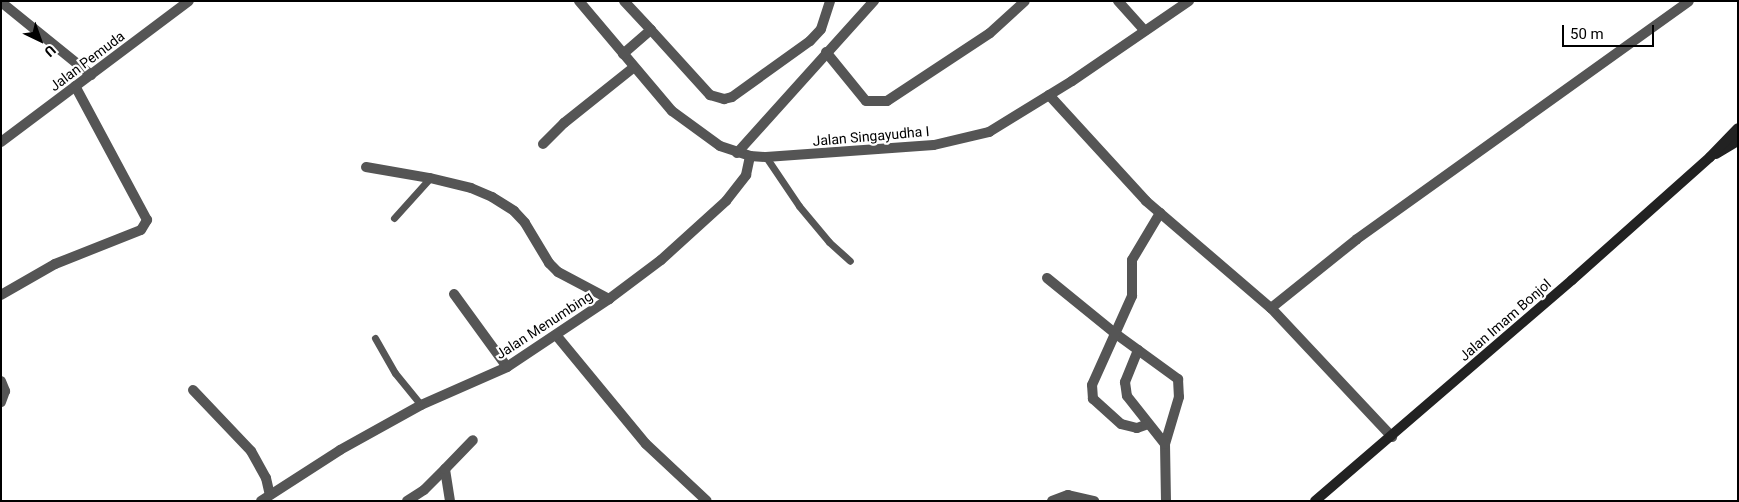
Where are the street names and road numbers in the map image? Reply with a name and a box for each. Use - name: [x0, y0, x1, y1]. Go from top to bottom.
- street label: Jalan Pemuda: [46, 27, 128, 95]
- street label: Jalan Singayudha I: [812, 123, 930, 149]
- street label: Jalan Imam Bonjol: [1456, 276, 1554, 364]
- street label: Jalan Menumbing: [493, 288, 595, 362]

